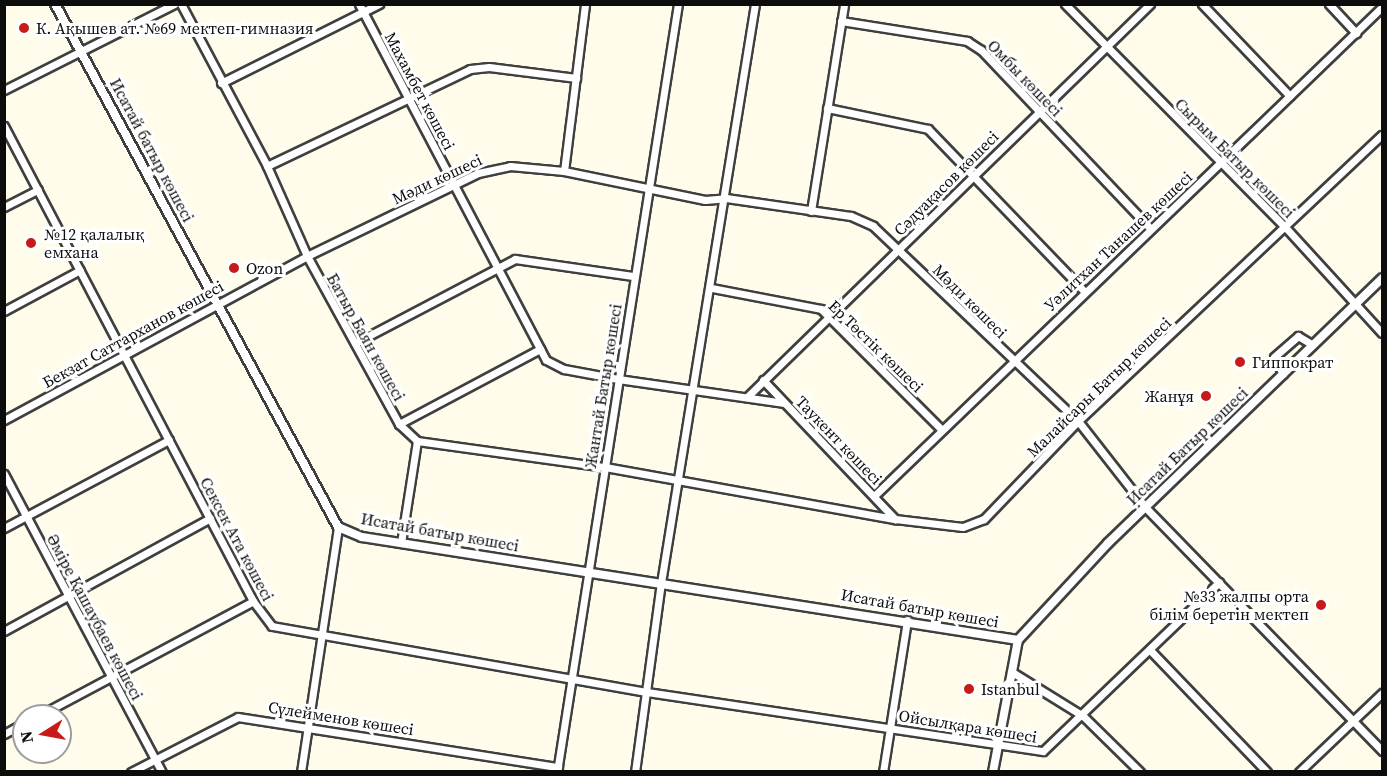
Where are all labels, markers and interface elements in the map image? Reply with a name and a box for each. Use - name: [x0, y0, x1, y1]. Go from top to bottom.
- place label: К. Ақышев ат. №69 мектеп-гимназия: [36, 18, 314, 38]
- marker: К. Ақышев ат. №69 мектеп-гимназия: [17, 21, 31, 35]
- street label: Махамбет көшесі: [381, 29, 459, 153]
- street label: Омбы көшесі: [984, 36, 1066, 120]
- street label: Исатай батыр көшесі: [106, 75, 198, 225]
- street label: Сырым Батыр көшесі: [1171, 94, 1299, 222]
- street label: Сәдуақасов көшесі: [890, 127, 1002, 239]
- street label: Мәди көшесі: [389, 150, 485, 208]
- street label: Уәлитхан Танашев көшесі: [1040, 167, 1196, 315]
- place label: №12 қалалық емхана: [44, 224, 144, 262]
- marker: №12 қалалық емхана: [22, 234, 40, 252]
- place label: Ozon: [246, 258, 283, 278]
- street label: Мәди көшесі: [929, 260, 1011, 342]
- marker: Ozon: [227, 261, 241, 275]
- street label: Батыр Баян көшесі: [323, 270, 409, 404]
- street label: Бекзат Саттарханов көшесі: [39, 276, 227, 392]
- street label: Ер Төстік көшесі: [824, 296, 928, 396]
- street label: Жантай Батыр көшесі: [581, 303, 625, 469]
- street label: Малайсары Батыр көшесі: [1023, 313, 1175, 461]
- place label: Гиппократ: [1252, 352, 1334, 372]
- marker: Гиппократ: [1233, 355, 1247, 369]
- street label: Исатай Батыр көшесі: [1122, 383, 1252, 509]
- place label: Жанұя: [1145, 386, 1194, 406]
- marker: Жанұя: [1199, 389, 1213, 403]
- street label: Таукент көшесі: [792, 392, 886, 488]
- street label: Сексек Ата көшесі: [196, 474, 278, 604]
- street label: Исатай батыр көшесі: [360, 509, 520, 555]
- street label: Әміре Қашаубаев көшесі: [43, 531, 147, 703]
- street label: Исатай батыр көшесі: [840, 585, 1000, 631]
- place label: №33 жалпы орта білім беретін мектеп: [1150, 586, 1309, 624]
- marker: №33 жалпы орта білім беретін мектеп: [1314, 598, 1328, 612]
- place label: Istanbul: [981, 679, 1040, 699]
- marker: Istanbul: [962, 682, 976, 696]
- street label: Сүлейменов көшесі: [267, 697, 415, 739]
- north arrow: [12, 704, 72, 764]
- street label: Ойсылқара көшесі: [898, 706, 1038, 746]
- text: N: [14, 729, 38, 745]

